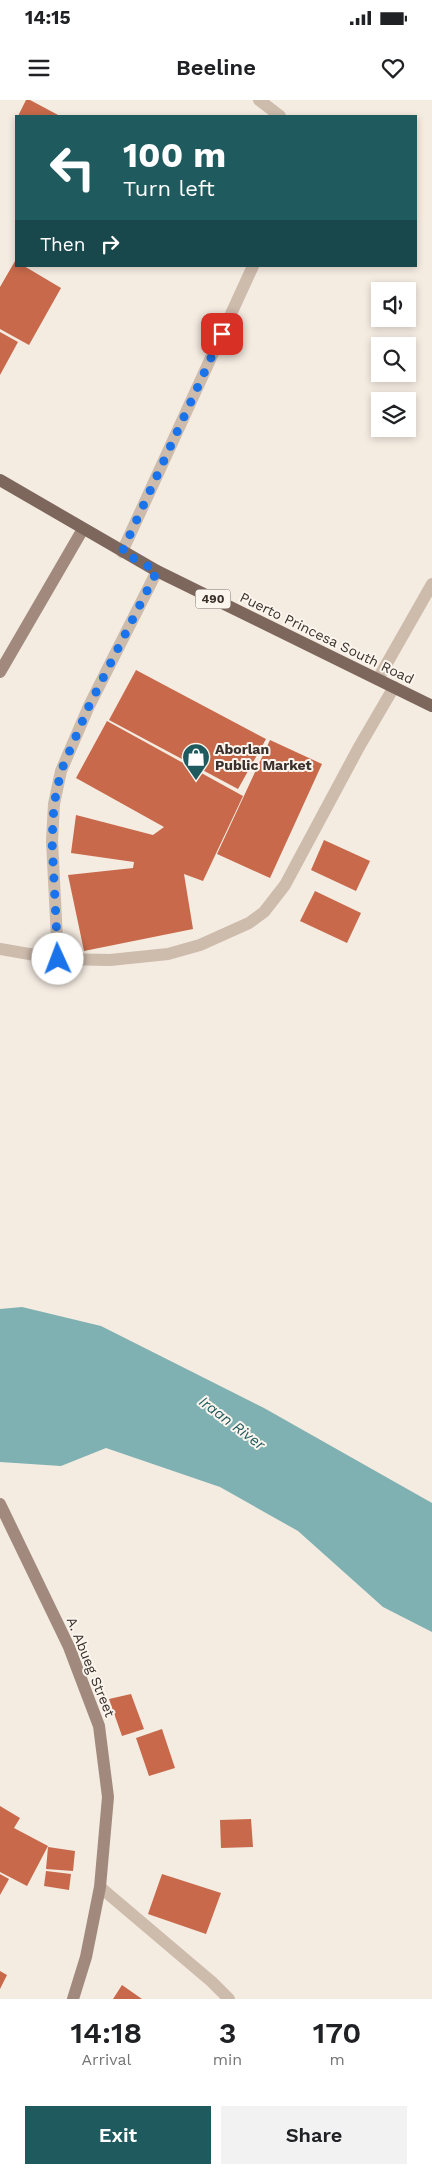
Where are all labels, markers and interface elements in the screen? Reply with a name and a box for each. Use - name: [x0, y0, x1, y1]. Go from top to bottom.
- text: 14:15: [25, 6, 70, 29]
- icon: menu: [25, 54, 53, 82]
- icon: heart: [379, 54, 407, 82]
- text: Beeline: [176, 55, 256, 80]
- text: 100 m: [123, 134, 226, 176]
- icon: left: [40, 135, 105, 200]
- text: Turn left: [123, 176, 215, 201]
- icon: right: [96, 230, 124, 258]
- text: Then: [40, 233, 86, 256]
- map controls: [371, 282, 416, 437]
- button: sound: [371, 282, 416, 327]
- pin: [201, 313, 243, 355]
- icon: arrive: [208, 320, 236, 348]
- button: search: [371, 337, 416, 382]
- button: layers: [371, 392, 416, 437]
- road number: 490: [196, 589, 230, 608]
- street label: Puerto Princesa South Road: [237, 589, 417, 687]
- place label: Aborlan Public Market: [215, 741, 312, 773]
- shop icon: Aborlan Public Market: [181, 742, 211, 781]
- position arrow: [31, 932, 83, 984]
- water label: Iraan River: [196, 1392, 269, 1454]
- street label: A. Abueg Street: [64, 1615, 118, 1719]
- text: 14:18: [71, 2015, 142, 2050]
- text: 3: [219, 2015, 236, 2050]
- text: 170: [313, 2015, 361, 2050]
- text: Arrival: [81, 2050, 131, 2069]
- text: min: [213, 2050, 242, 2069]
- text: m: [329, 2050, 345, 2069]
- button: Exit: [25, 2106, 211, 2164]
- button: Share: [221, 2106, 407, 2164]

